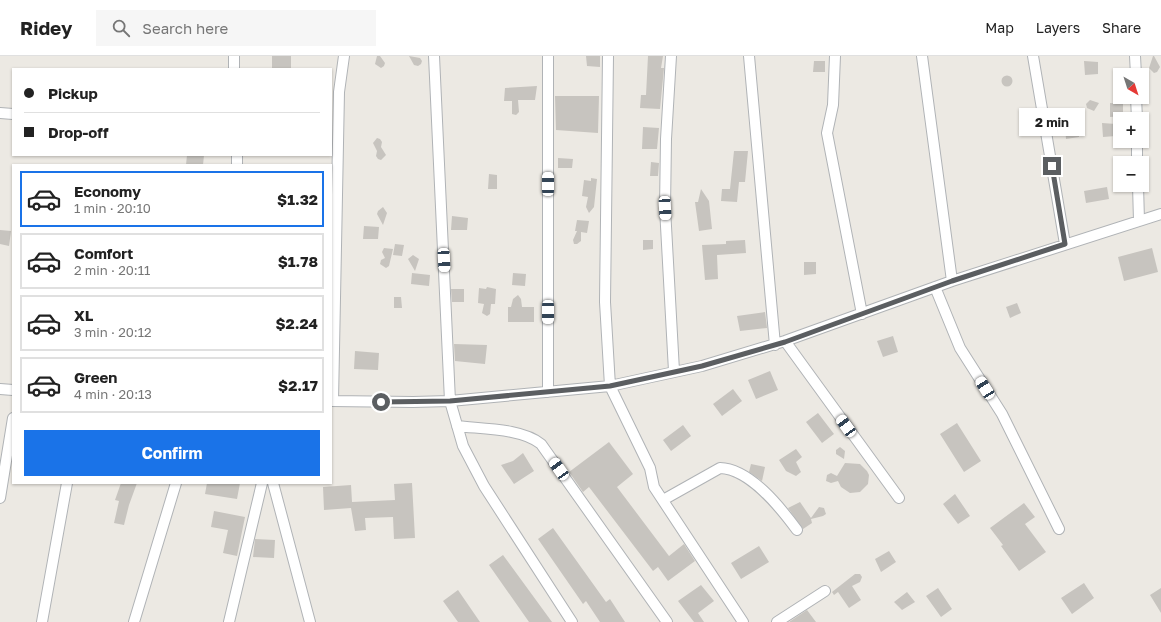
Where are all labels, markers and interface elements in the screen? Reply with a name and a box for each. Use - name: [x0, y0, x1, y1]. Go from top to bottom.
- search box: [96, 10, 376, 46]
- text: Ridey: [20, 16, 72, 39]
- icon: search: [110, 17, 132, 39]
- text: Search here: [142, 19, 228, 37]
- text: Map: [985, 19, 1014, 36]
- text: Layers: [1036, 19, 1080, 36]
- text: Share: [1102, 19, 1141, 36]
- north arrow: [1113, 68, 1149, 104]
- map controls: [1113, 68, 1149, 192]
- text: Pickup: [48, 84, 98, 102]
- callout: 2 min: [1019, 108, 1085, 136]
- button: +: [1113, 112, 1149, 148]
- text: 2 min: [1035, 114, 1069, 130]
- text: Drop-off: [48, 123, 108, 141]
- button: −: [1113, 156, 1149, 192]
- route end: [1043, 157, 1061, 175]
- car: [542, 172, 554, 196]
- icon: car: [26, 181, 62, 217]
- text: Economy: [74, 182, 141, 200]
- text: $1.32: [277, 190, 318, 208]
- car: [658, 196, 672, 220]
- text: 1 min · 20:10: [74, 200, 151, 216]
- icon: car: [26, 243, 62, 279]
- text: Comfort: [74, 244, 133, 262]
- car: [437, 248, 451, 272]
- text: $1.78: [278, 252, 318, 270]
- text: 2 min · 20:11: [74, 262, 150, 278]
- car: [542, 300, 554, 324]
- icon: car: [26, 305, 62, 341]
- text: XL: [74, 306, 93, 324]
- text: $2.24: [275, 314, 318, 332]
- text: 3 min · 20:12: [74, 324, 152, 340]
- icon: car: [26, 367, 62, 403]
- text: Green: [74, 368, 117, 386]
- car: [974, 375, 996, 401]
- text: $2.17: [278, 376, 318, 394]
- text: 4 min · 20:13: [74, 386, 152, 402]
- route start: [372, 393, 390, 411]
- car: [834, 413, 858, 439]
- button: Confirm: [24, 430, 320, 476]
- car: [547, 456, 571, 482]

